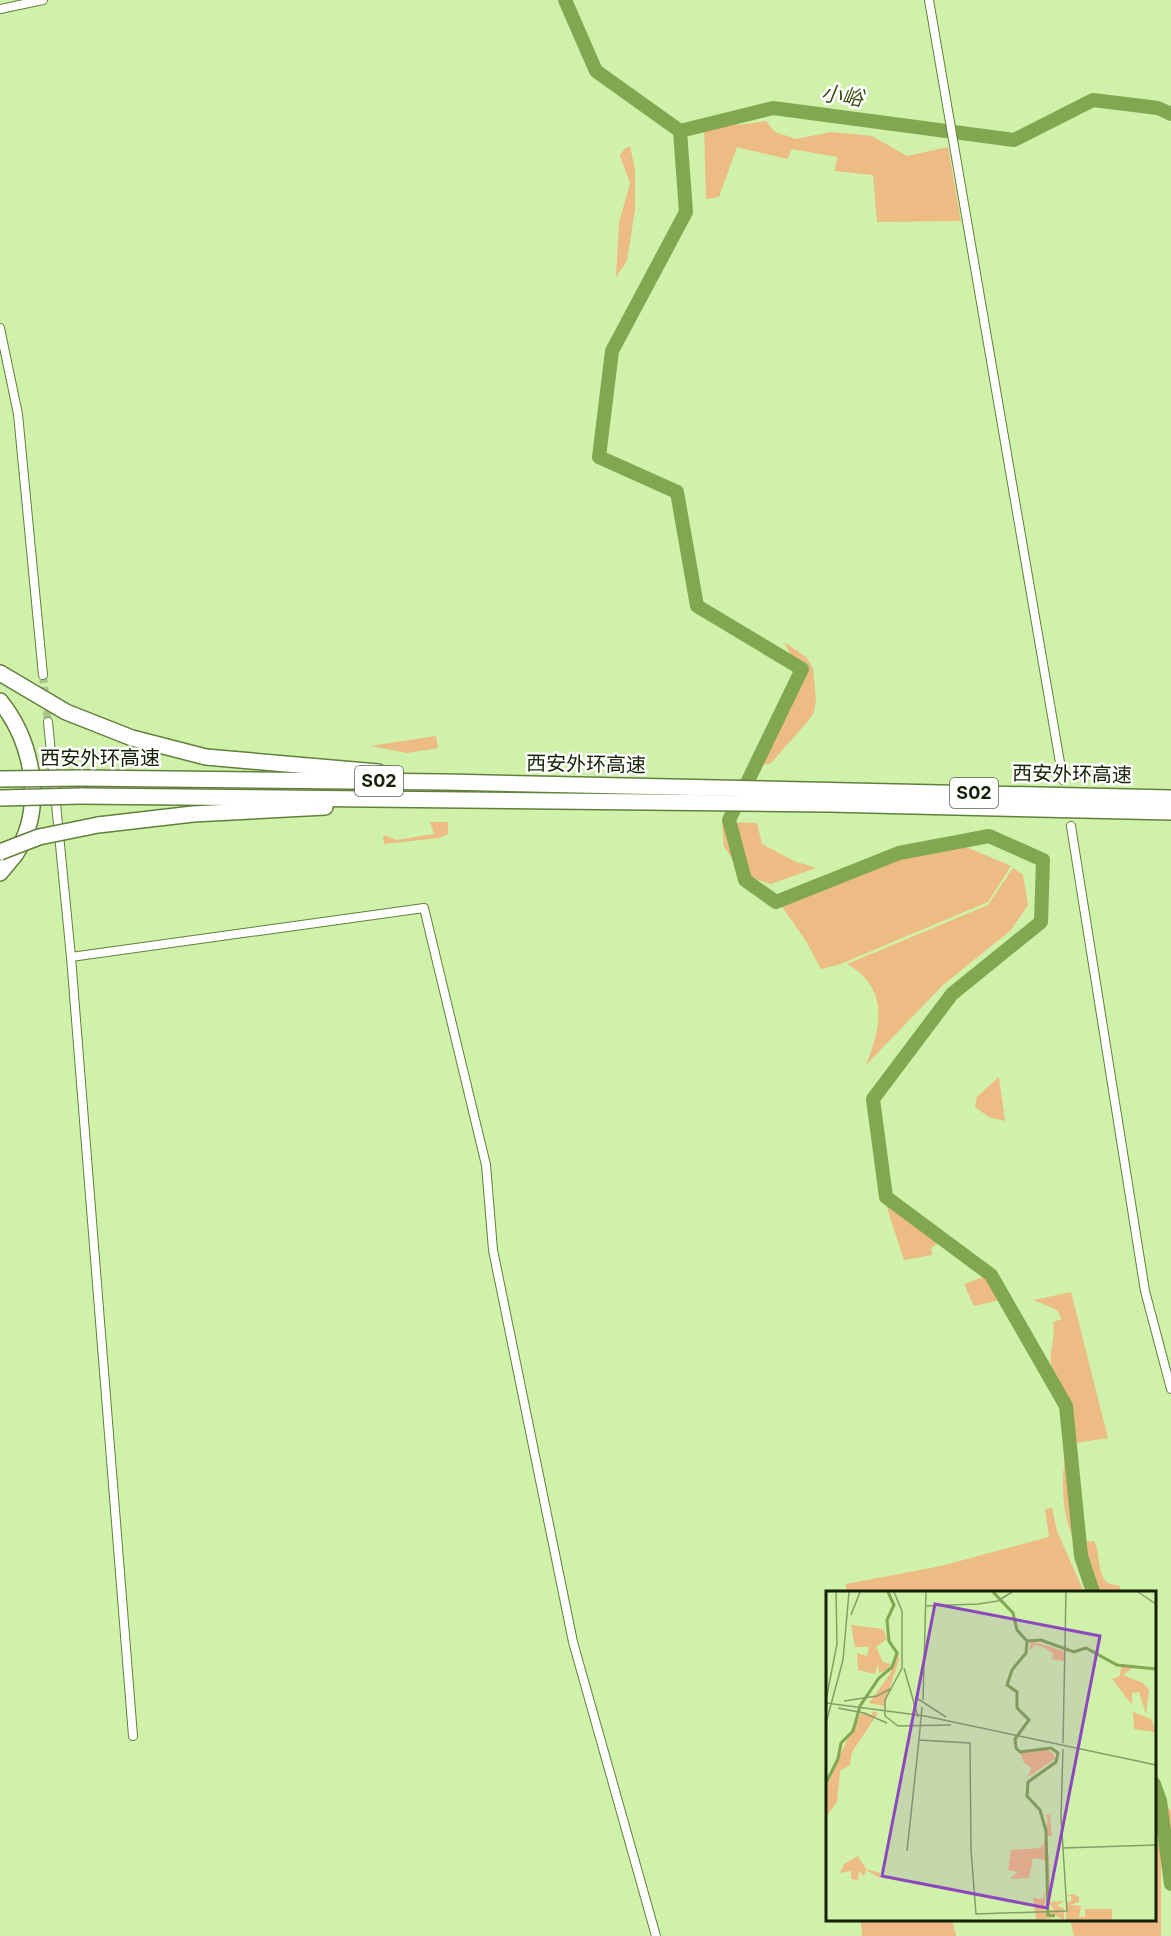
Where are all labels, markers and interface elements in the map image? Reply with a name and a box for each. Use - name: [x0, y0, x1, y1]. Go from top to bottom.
- water label: 小峪: [820, 80, 868, 111]
- street label: 西安外环高速: [40, 746, 160, 770]
- street label: 西安外环高速: [526, 751, 646, 777]
- street label: 西安外环高速: [1012, 761, 1132, 787]
- road number: S02: [355, 766, 403, 796]
- road number: S02: [950, 778, 998, 808]
- inset map: [826, 1591, 1156, 1921]

